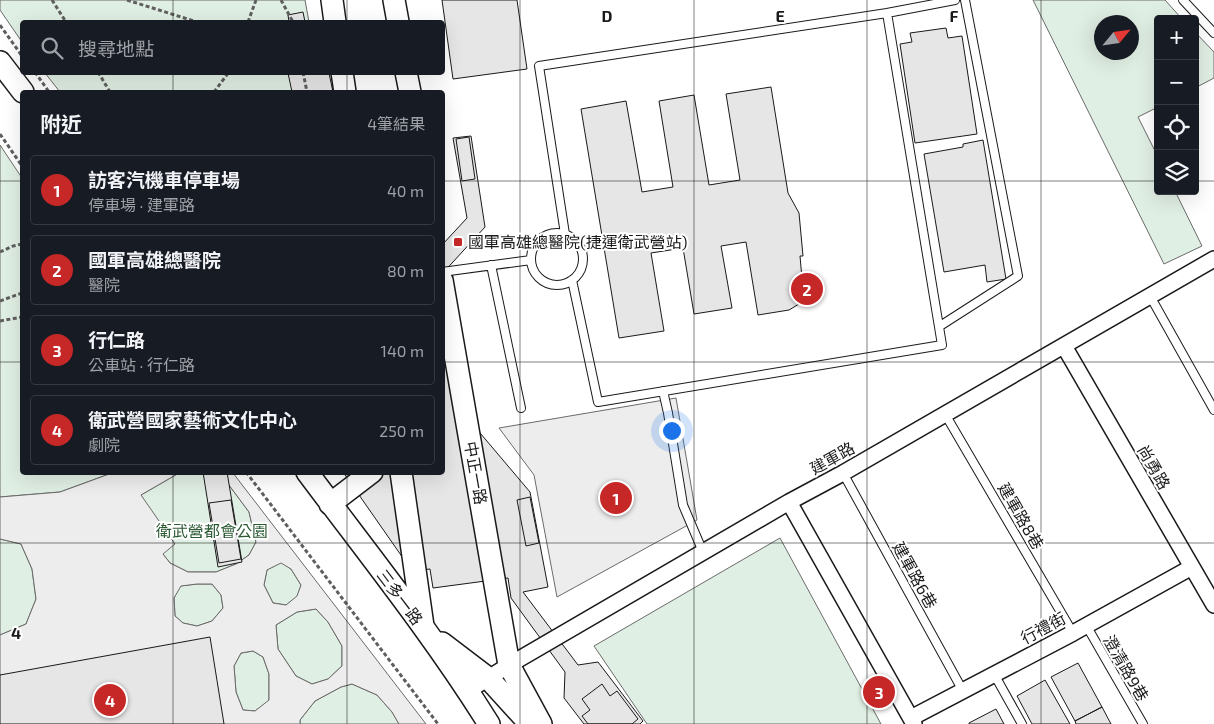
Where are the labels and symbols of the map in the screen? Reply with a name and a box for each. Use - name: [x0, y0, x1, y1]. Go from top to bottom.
- text: D: [602, 6, 613, 25]
- text: E: [775, 6, 785, 25]
- text: F: [950, 6, 959, 25]
- north arrow: [1094, 15, 1139, 60]
- place label: 國軍高雄總醫院(捷運衛武營站): [468, 232, 688, 251]
- marker: 國軍高雄總醫院(捷運衛武營站): [452, 236, 464, 248]
- pin: 2: [791, 270, 823, 308]
- your location: [659, 418, 685, 444]
- street label: 建軍路: [806, 438, 857, 478]
- street label: 中正一路: [462, 440, 491, 506]
- street label: 尚勇路: [1134, 441, 1175, 492]
- pin: 1: [600, 479, 632, 517]
- street label: 建軍路8巷: [995, 479, 1048, 552]
- park label: 衛武營都會公園: [156, 521, 268, 540]
- street label: 建軍路6巷: [889, 538, 941, 611]
- street label: 三多一路: [374, 565, 427, 628]
- street label: 行禮街: [1017, 608, 1068, 647]
- text: 4: [11, 623, 21, 642]
- street label: 澄清路9巷: [1100, 631, 1153, 704]
- pin: 3: [863, 673, 895, 711]
- pin: 4: [94, 681, 126, 719]

